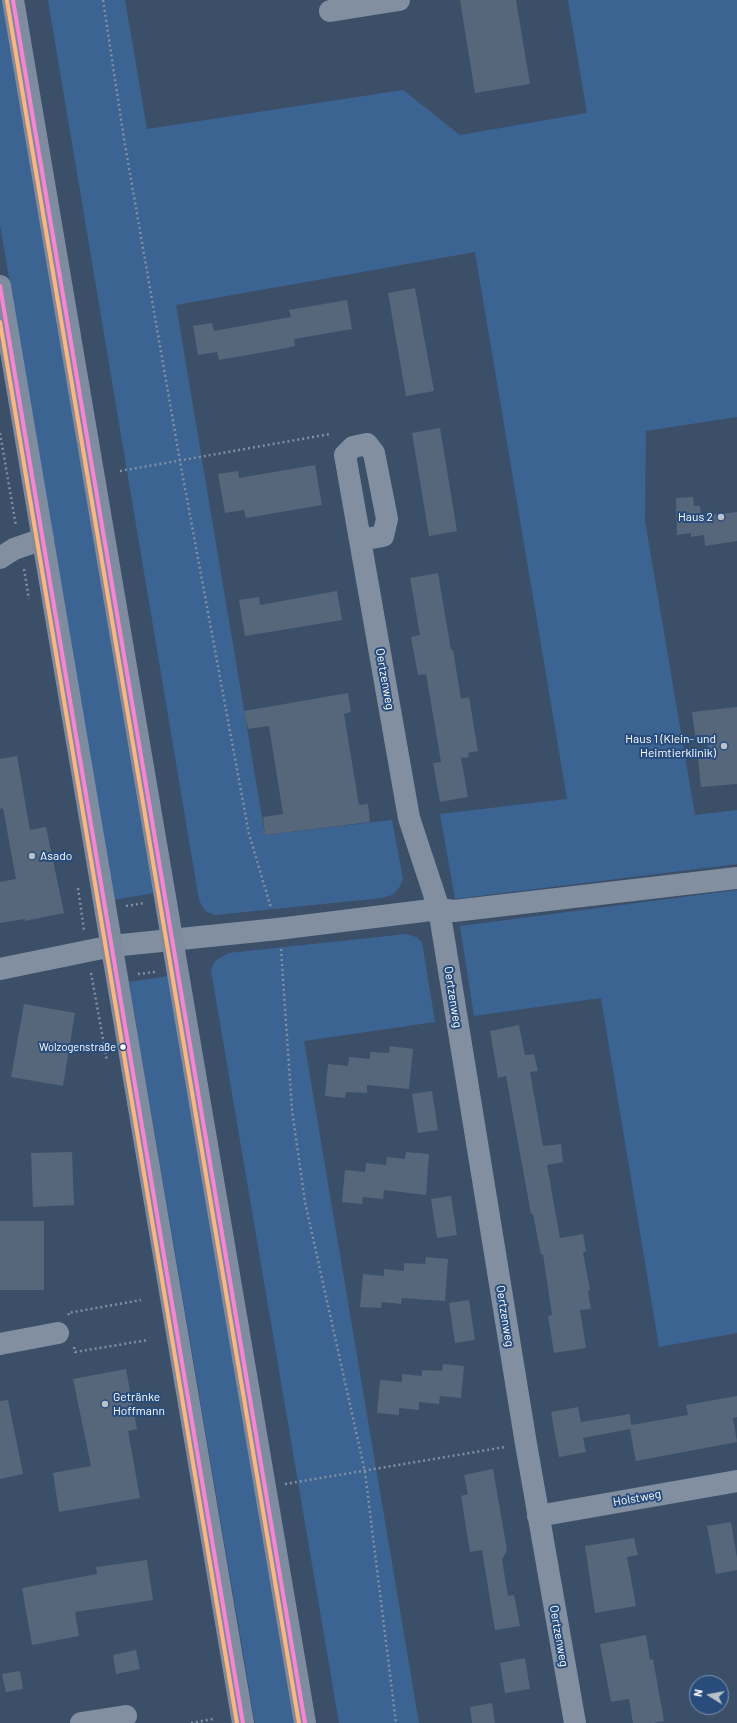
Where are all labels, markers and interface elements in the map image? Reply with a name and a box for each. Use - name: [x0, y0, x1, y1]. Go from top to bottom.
- place label: Haus 2: [678, 510, 713, 524]
- marker: Haus 2: [716, 512, 726, 522]
- street label: Oertzenweg: [373, 647, 397, 711]
- place label: Haus 1 (Klein- und Heimtierklinik): [625, 732, 716, 760]
- marker: Haus 1 (Klein- und Heimtierklinik): [719, 741, 729, 751]
- place label: Asado: [40, 849, 72, 863]
- marker: Asado: [27, 851, 37, 861]
- street label: Oertzenweg: [441, 965, 465, 1029]
- place label: Wolzogenstraße: [39, 1040, 116, 1054]
- marker: Wolzogenstraße: [118, 1042, 128, 1052]
- street label: Oertzenweg: [493, 1284, 517, 1348]
- place label: Getränke Hoffmann: [113, 1390, 165, 1418]
- marker: Getränke Hoffmann: [100, 1399, 110, 1409]
- street label: Holstweg: [612, 1487, 662, 1509]
- street label: Oertzenweg: [547, 1604, 571, 1668]
- north arrow: [689, 1675, 729, 1715]
- text: N: [691, 1688, 705, 1698]

